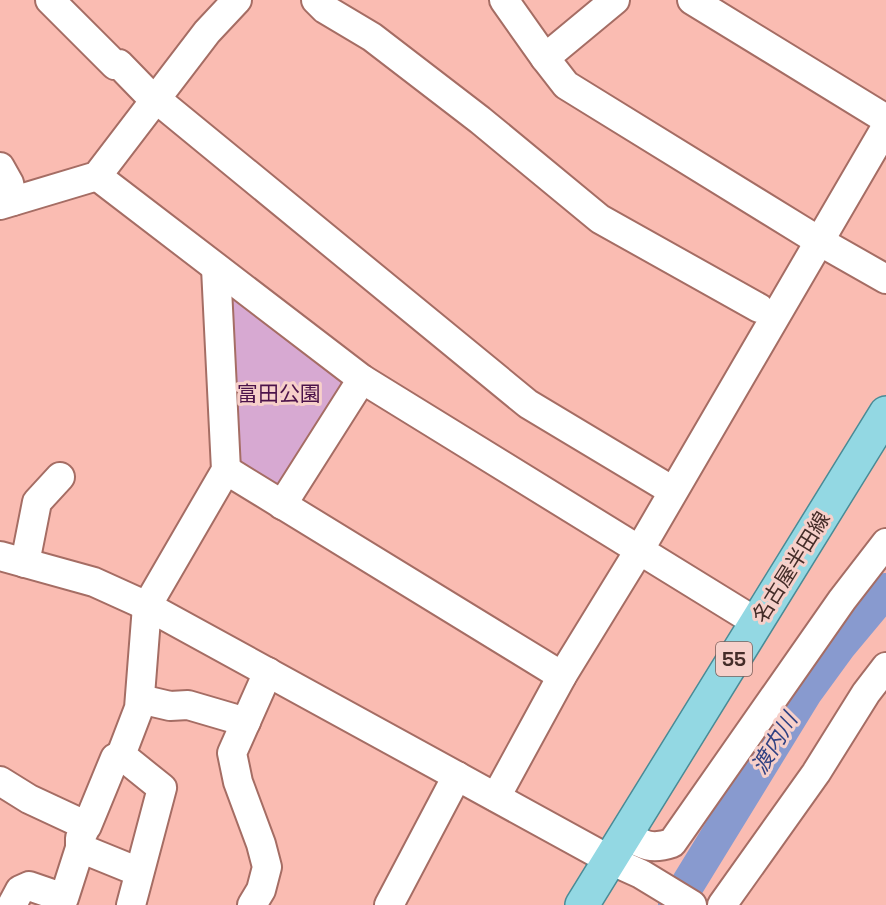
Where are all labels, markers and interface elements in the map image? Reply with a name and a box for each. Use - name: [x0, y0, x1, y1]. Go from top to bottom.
- park label: 富田公園: [237, 380, 321, 407]
- street label: 名古屋半田線: [746, 506, 836, 628]
- road number: 55: [716, 642, 752, 676]
- water label: 渡内川: [745, 706, 804, 779]

